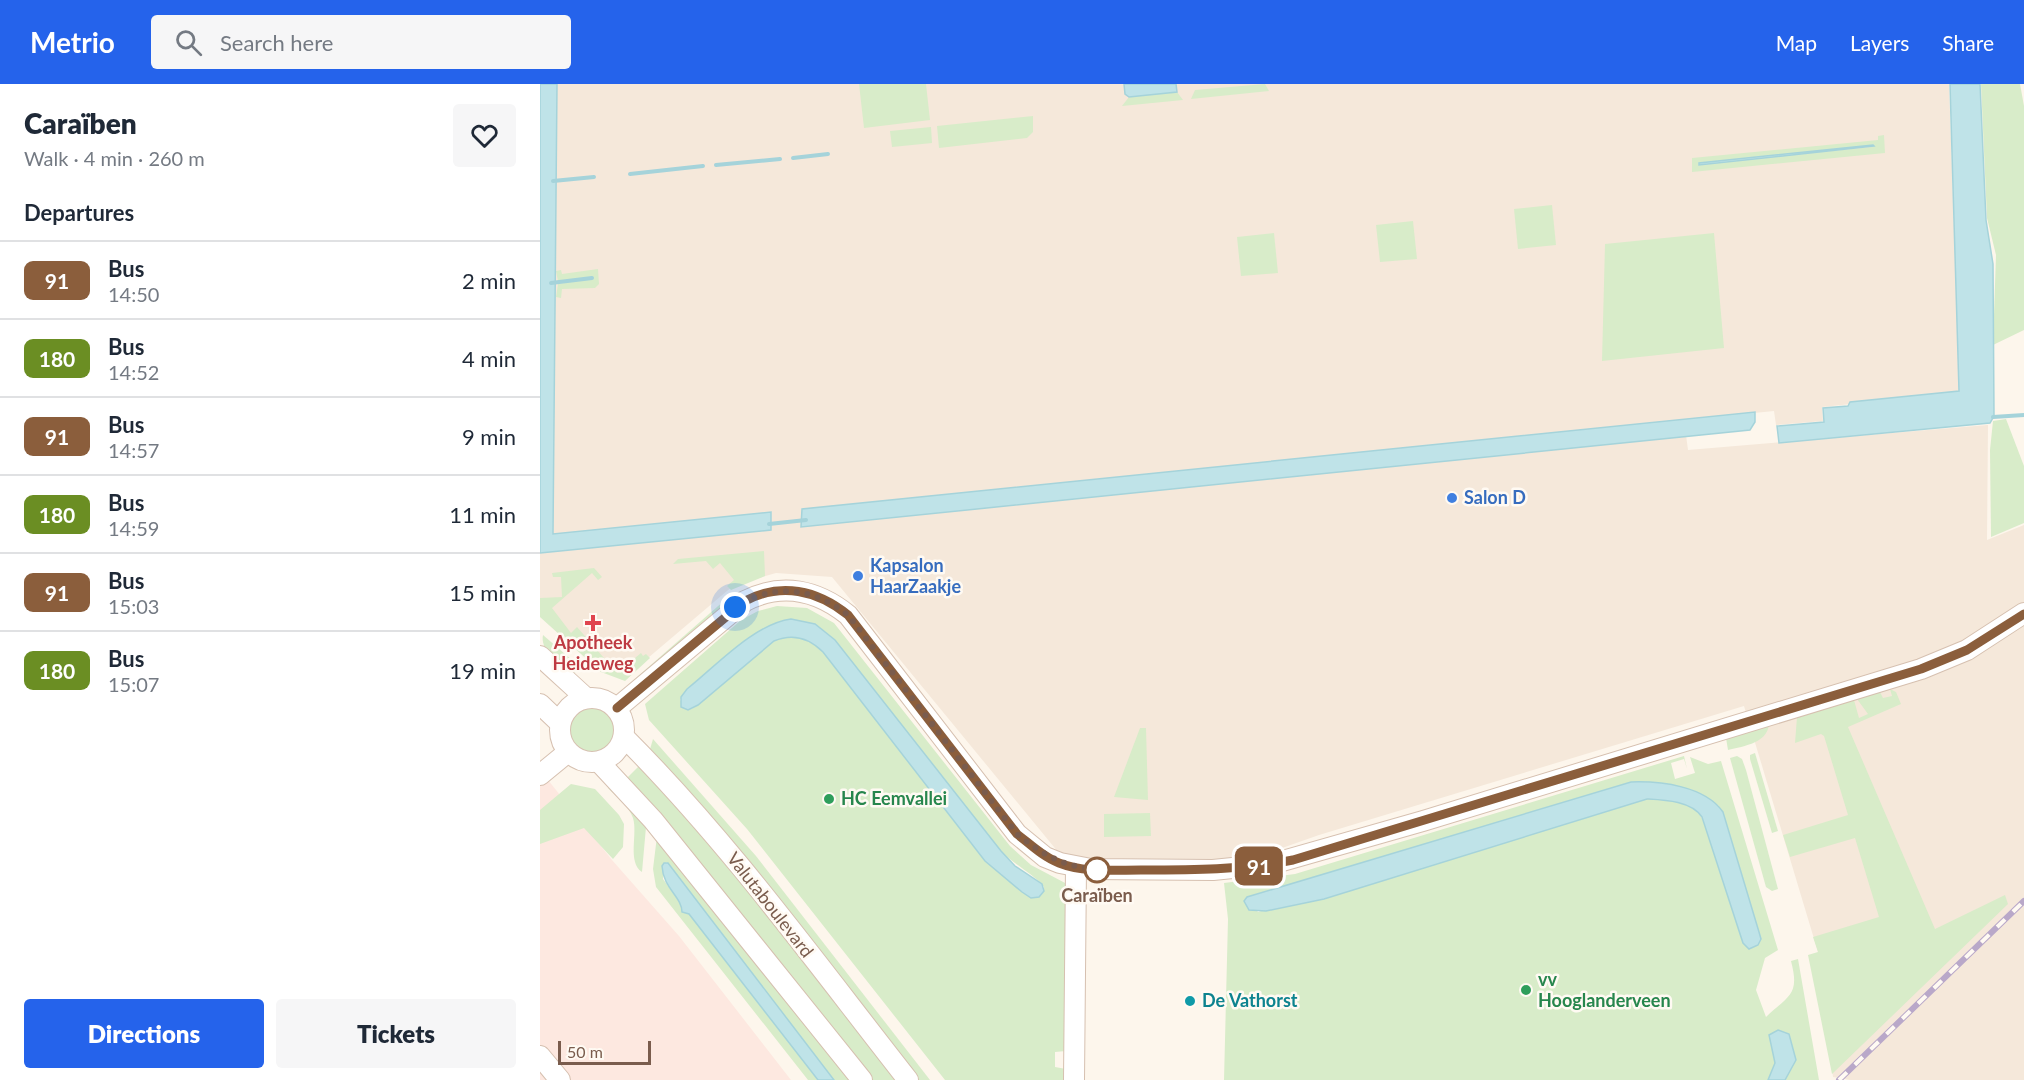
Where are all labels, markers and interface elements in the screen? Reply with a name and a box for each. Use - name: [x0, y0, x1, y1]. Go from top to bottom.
- search box: [151, 15, 571, 69]
- text: Metrio: [30, 25, 115, 59]
- icon: search: [172, 26, 205, 59]
- text: Search here: [220, 29, 333, 56]
- text: Map: [1776, 30, 1817, 55]
- text: Layers: [1850, 30, 1909, 55]
- text: Share: [1942, 30, 1994, 55]
- button: heart: [453, 104, 516, 167]
- text: Caraïben: [24, 106, 137, 140]
- text: Walk · 4 min · 260 m: [24, 146, 205, 170]
- text: Departures: [24, 199, 134, 226]
- text: Bus: [108, 255, 144, 282]
- text: 2 min: [462, 267, 516, 294]
- text: 91: [45, 268, 69, 293]
- text: 14:50: [108, 282, 159, 306]
- text: Bus: [108, 333, 144, 360]
- text: 4 min: [462, 345, 516, 372]
- text: 180: [39, 346, 75, 371]
- text: 14:52: [108, 360, 159, 384]
- text: Bus: [108, 411, 144, 438]
- text: 9 min: [462, 423, 516, 450]
- text: 91: [45, 424, 69, 449]
- text: 14:57: [108, 438, 159, 462]
- place label: Salon D: [1464, 486, 1526, 508]
- text: Bus: [108, 489, 144, 516]
- marker: Salon D: [1445, 491, 1459, 505]
- text: 11 min: [449, 501, 516, 528]
- text: 180: [39, 502, 75, 527]
- text: 14:59: [108, 516, 159, 540]
- place label: Kapsalon HaarZaakje: [870, 554, 961, 597]
- text: Bus: [108, 567, 144, 594]
- marker: Kapsalon HaarZaakje: [851, 569, 865, 583]
- text: 15 min: [449, 579, 516, 606]
- text: 91: [45, 580, 69, 605]
- your location: [720, 592, 750, 622]
- text: 15:03: [108, 594, 159, 618]
- marker: Apotheek Heideweg: [586, 616, 600, 630]
- place label: Apotheek Heideweg: [553, 631, 634, 674]
- text: Bus: [108, 645, 144, 672]
- text: 19 min: [449, 657, 516, 684]
- text: 180: [39, 658, 75, 683]
- text: 15:07: [108, 672, 159, 696]
- place label: HC Eemvallei: [841, 787, 947, 809]
- marker: HC Eemvallei: [822, 792, 836, 806]
- line badge: 91: [1232, 846, 1286, 886]
- street label: Valutaboulevard: [723, 847, 819, 961]
- text: 91: [1247, 854, 1271, 879]
- marker: Caraïben: [1084, 857, 1110, 883]
- place label: Caraïben: [1061, 884, 1133, 906]
- place label: vv Hooglanderveen: [1538, 968, 1671, 1011]
- marker: vv Hooglanderveen: [1519, 983, 1533, 997]
- place label: De Vathorst: [1202, 989, 1298, 1011]
- marker: De Vathorst: [1183, 994, 1197, 1008]
- button: Directions: [24, 999, 264, 1068]
- button: Tickets: [276, 999, 516, 1068]
- scale bar: [558, 1038, 651, 1066]
- text: 50 m: [567, 1042, 603, 1061]

